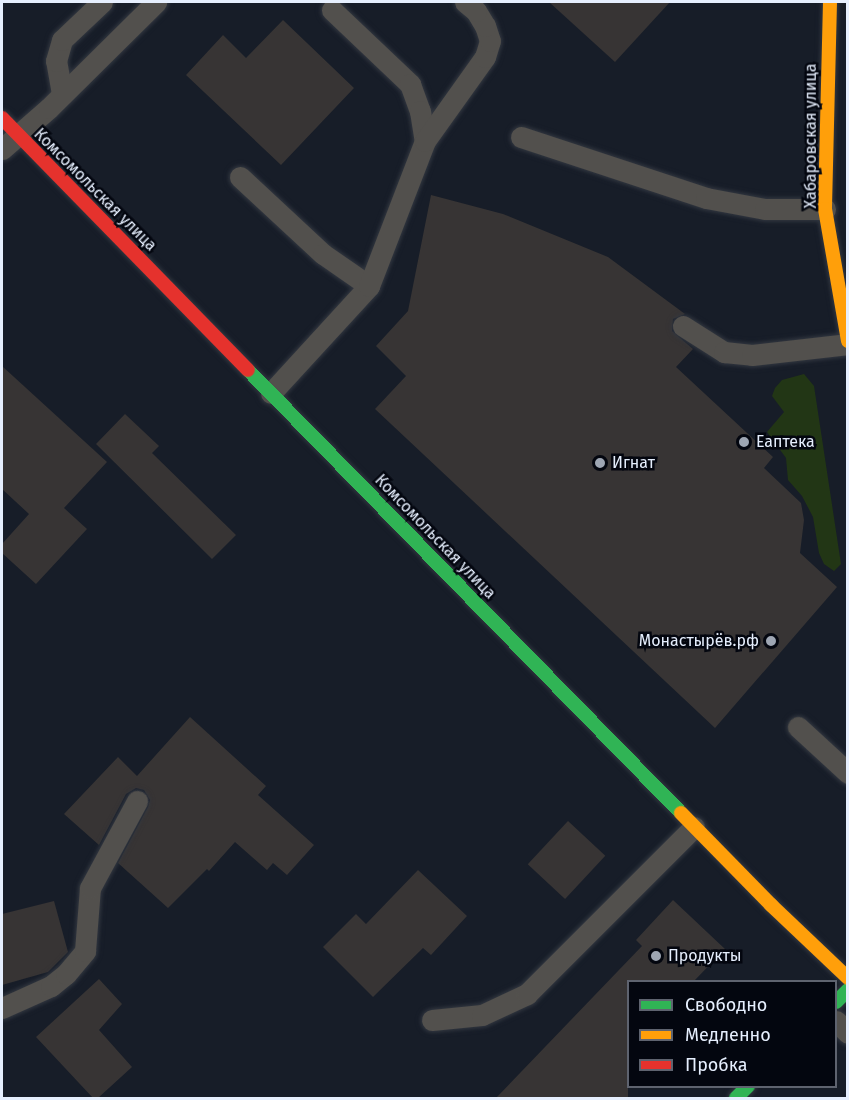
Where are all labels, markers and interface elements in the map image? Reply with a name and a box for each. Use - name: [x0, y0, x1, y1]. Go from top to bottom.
- street label: Хабаровская улица: [801, 64, 821, 208]
- street label: Комсомольская улица: [30, 125, 160, 255]
- place label: Еаптека: [756, 432, 815, 452]
- marker: Еаптека: [737, 435, 751, 449]
- place label: Игнат: [612, 453, 655, 473]
- marker: Игнат: [593, 456, 607, 470]
- street label: Комсомольская улица: [371, 471, 499, 603]
- place label: Монастырёв.рф: [639, 631, 759, 651]
- marker: Монастырёв.рф: [764, 634, 778, 648]
- place label: Продукты: [668, 946, 742, 966]
- marker: Продукты: [649, 949, 663, 963]
- legend: [627, 980, 837, 1088]
- text: Свободно: [685, 994, 767, 1016]
- text: Медленно: [685, 1024, 771, 1046]
- text: Пробка: [685, 1054, 748, 1076]

